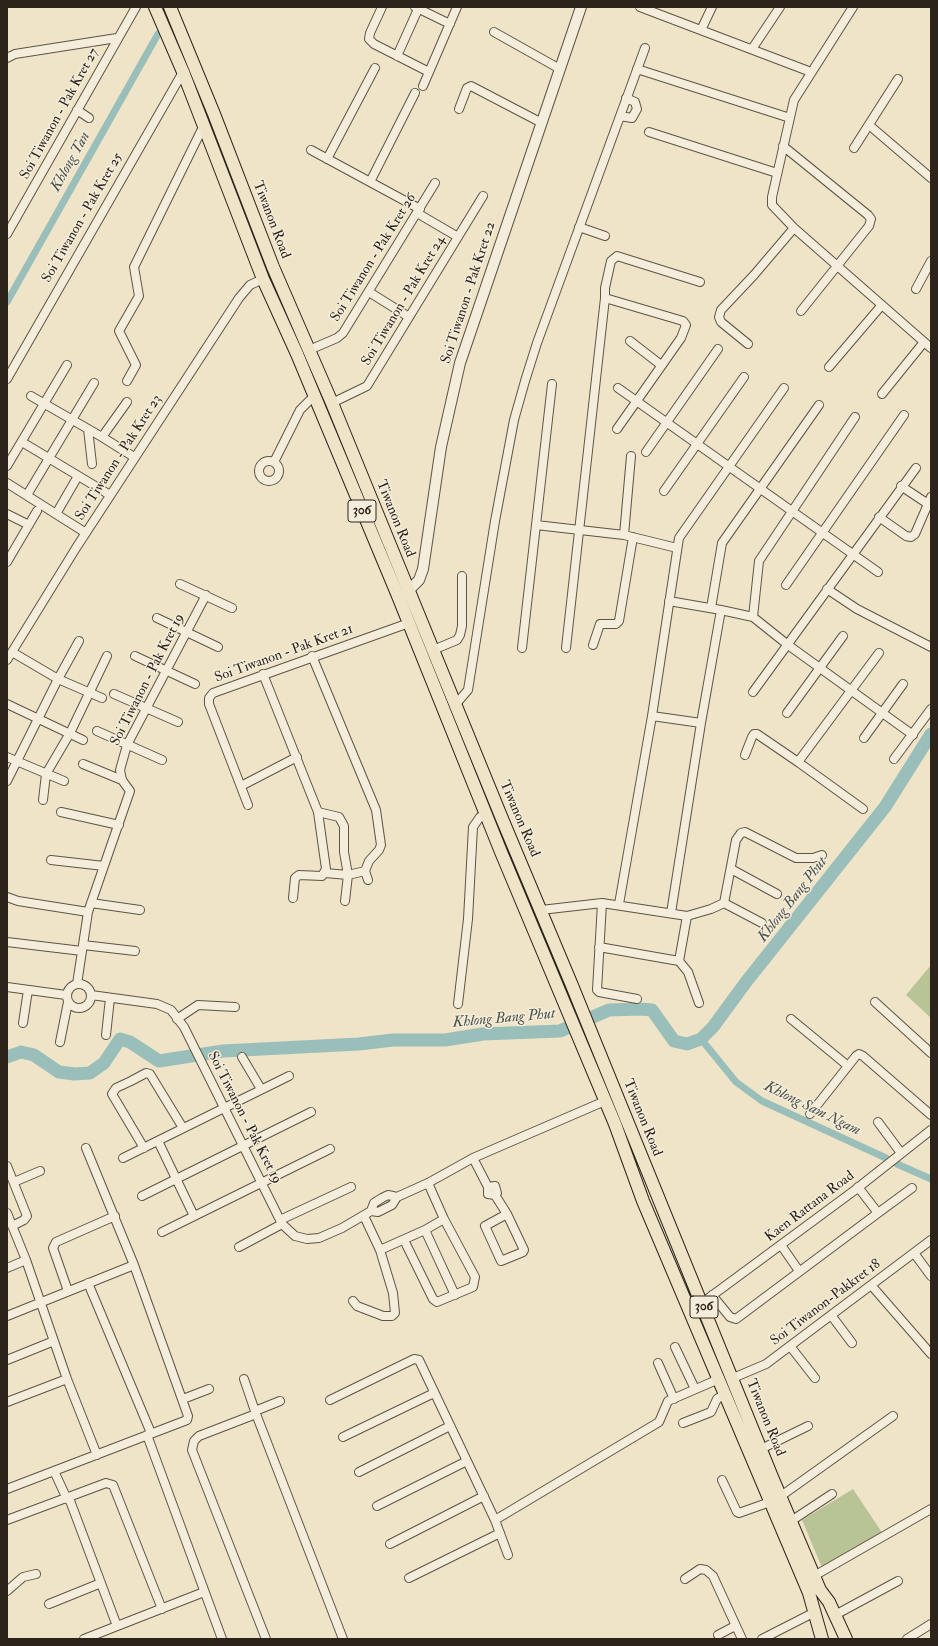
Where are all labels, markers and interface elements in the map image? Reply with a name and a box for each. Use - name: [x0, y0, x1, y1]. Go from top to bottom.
- street label: Soi Tiwanon - Pak Kret 27: [17, 45, 103, 183]
- water label: Khlong Tan: [47, 129, 95, 195]
- street label: Soi Tiwanon - Pak Kret 25: [39, 150, 127, 286]
- street label: Tiwanon Road: [249, 179, 293, 261]
- street label: Soi Tiwanon - Pak Kret 26: [328, 191, 420, 325]
- street label: Soi Tiwanon - Pak Kret 22: [438, 220, 500, 366]
- street label: Soi Tiwanon - Pak Kret 24: [359, 233, 449, 369]
- street label: Soi Tiwanon - Pak Kret 23: [72, 392, 166, 524]
- street label: Tiwanon Road: [372, 478, 418, 560]
- road number: 306: [348, 500, 376, 522]
- street label: Soi Tiwanon - Pak Kret 19: [107, 611, 189, 749]
- street label: Soi Tiwanon - Pak Kret 21: [213, 621, 355, 687]
- street label: Tiwanon Road: [495, 778, 543, 860]
- water label: Khlong Bang Phut: [754, 854, 832, 946]
- water label: Khlong Bang Phut: [452, 1006, 556, 1032]
- street label: Soi Tiwanon - Pak Kret 19: [203, 1049, 285, 1187]
- street label: Tiwanon Road: [619, 1077, 665, 1159]
- water label: Khlong Sam Ngam: [761, 1078, 863, 1140]
- street label: Kaen Rattana Road: [762, 1168, 858, 1246]
- street label: Soi Tiwanon-Pakkret 18: [768, 1256, 884, 1350]
- road number: 306: [690, 1296, 718, 1318]
- street label: Tiwanon Road: [742, 1377, 788, 1459]

